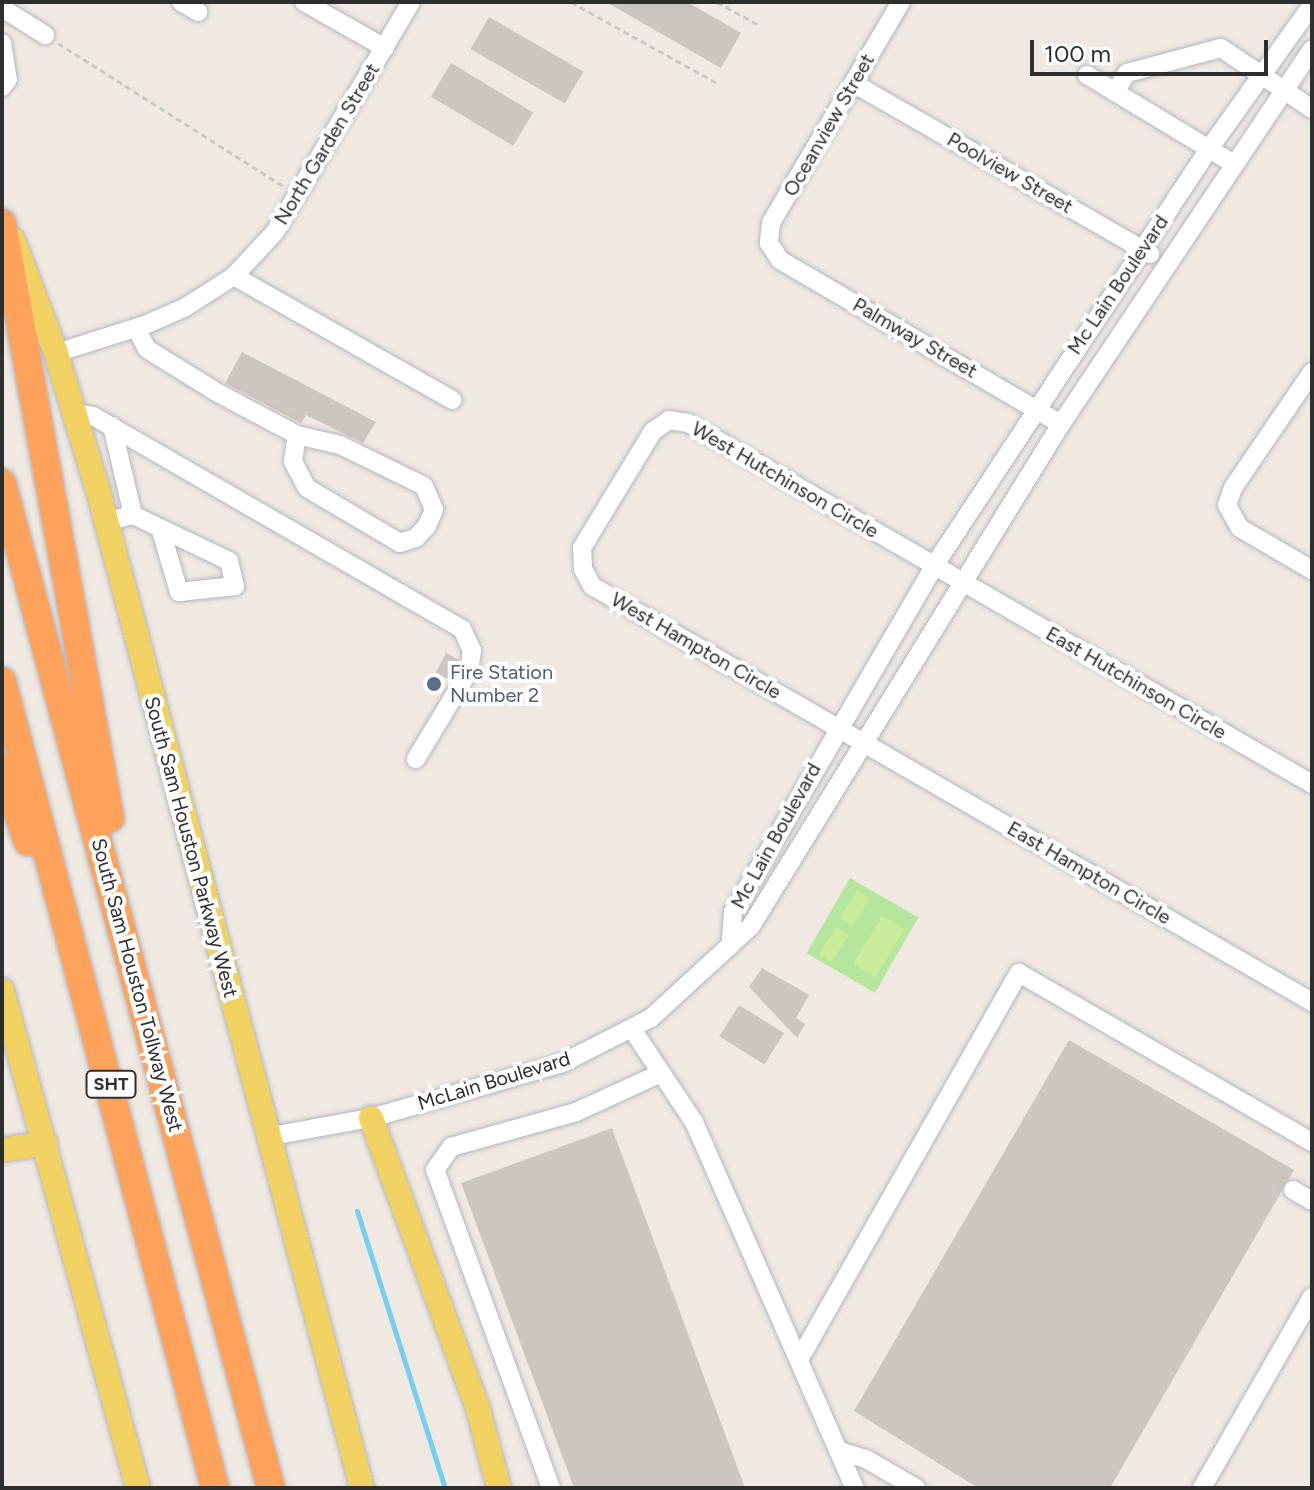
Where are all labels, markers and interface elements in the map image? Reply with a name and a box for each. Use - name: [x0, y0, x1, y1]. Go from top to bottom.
- scale bar: [1034, 24, 1272, 74]
- text: 100 m: [1044, 39, 1111, 68]
- street label: Oceanview Street: [778, 49, 880, 201]
- street label: North Garden Street: [269, 59, 385, 229]
- street label: Poolview Street: [943, 127, 1077, 219]
- street label: Mc Lain Boulevard: [1063, 211, 1173, 359]
- street label: Palmway Street: [848, 293, 982, 383]
- street label: West Hutchinson Circle: [687, 417, 883, 543]
- street label: West Hampton Circle: [607, 588, 785, 704]
- street label: East Hutchinson Circle: [1042, 622, 1230, 744]
- place label: Fire Station Number 2: [450, 660, 553, 707]
- marker: Fire Station Number 2: [425, 675, 443, 693]
- street label: South Sam Houston Parkway West: [139, 694, 243, 1000]
- street label: Mc Lain Boulevard: [726, 759, 826, 913]
- street label: East Hampton Circle: [1003, 816, 1175, 930]
- street label: South Sam Houston Tollway West: [86, 836, 188, 1134]
- street label: McLain Boulevard: [415, 1046, 573, 1116]
- road number: SHT: [85, 1070, 137, 1098]

